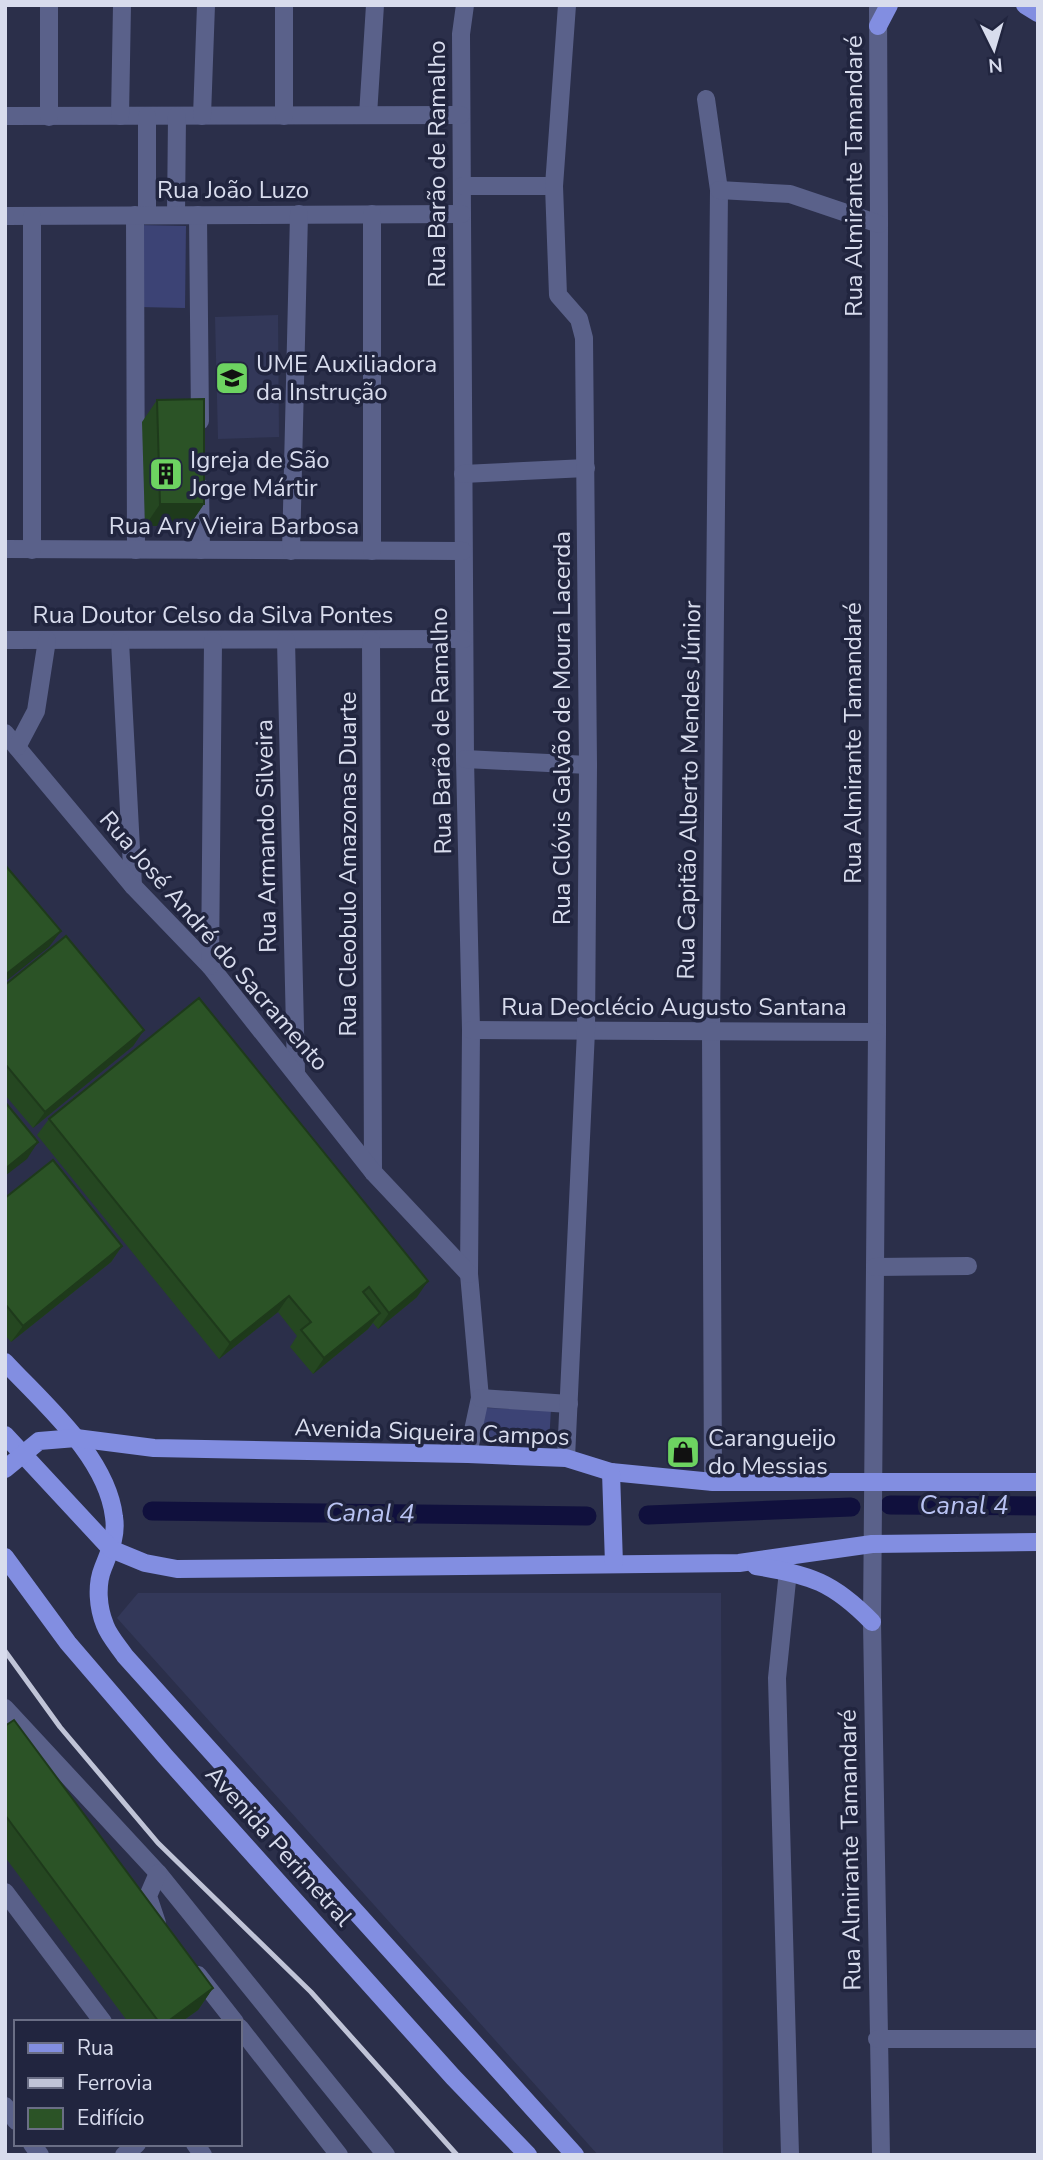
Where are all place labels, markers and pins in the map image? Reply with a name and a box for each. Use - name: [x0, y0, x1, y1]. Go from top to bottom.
- place label: UME Auxiliadora da Instrução: [256, 348, 437, 408]
- school or university icon: UME Auxiliadora da Instrução: [213, 359, 251, 397]
- place label: Igreja de São Jorge Mártir: [189, 444, 330, 504]
- building icon: Igreja de São Jorge Mártir: [147, 455, 185, 493]
- place label: Carangueijo do Messias: [708, 1422, 836, 1482]
- shop icon: Carangueijo do Messias: [664, 1433, 702, 1471]

